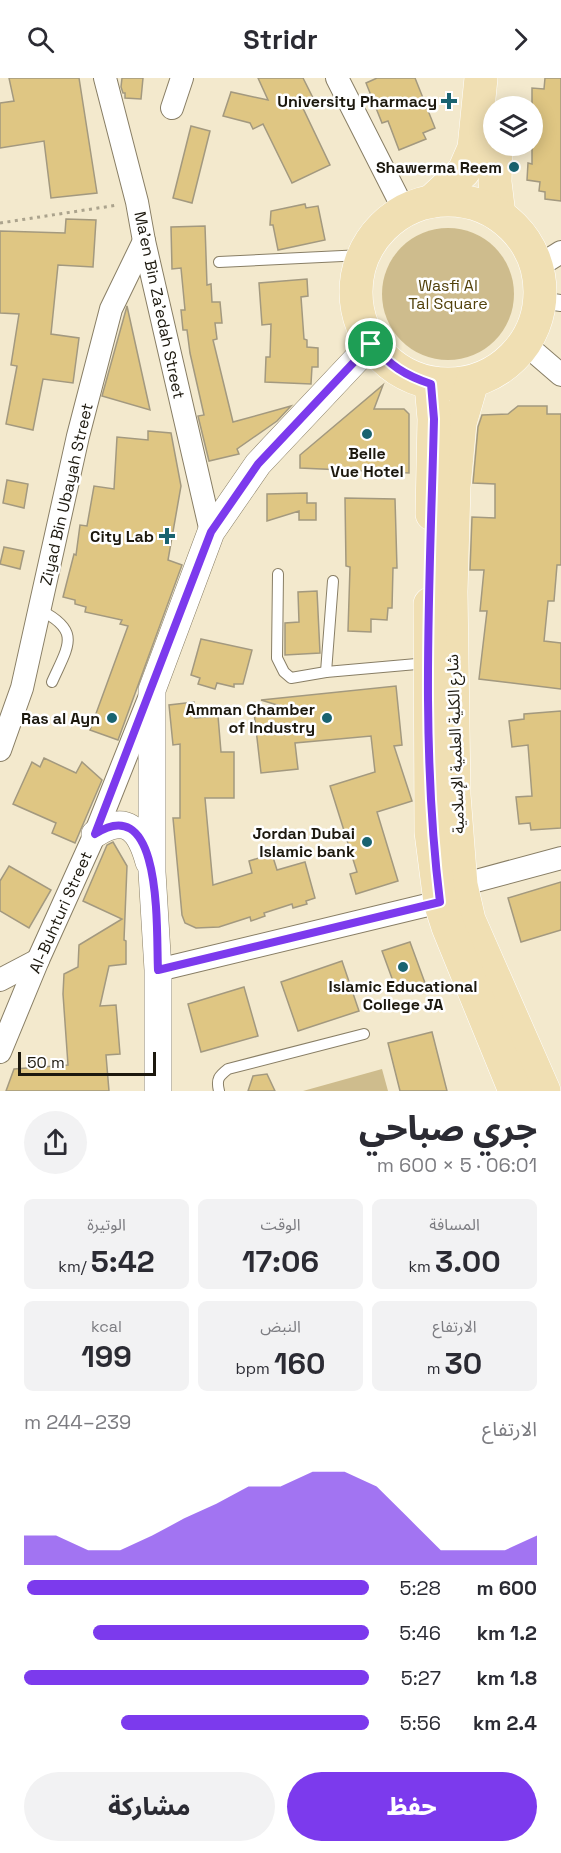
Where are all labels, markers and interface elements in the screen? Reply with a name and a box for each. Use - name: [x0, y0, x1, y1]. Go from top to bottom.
- text: Stridr: [243, 22, 318, 57]
- icon: search: [24, 23, 57, 56]
- icon: forward: [504, 23, 537, 56]
- place label: University Pharmacy: [277, 91, 437, 112]
- marker: University Pharmacy: [442, 94, 456, 108]
- map controls: [483, 96, 543, 156]
- button: layers: [483, 96, 543, 156]
- place label: Shawerma Reem: [376, 157, 502, 178]
- marker: Shawerma Reem: [507, 160, 521, 174]
- street label: Ma'en Bin Za'edah Street: [129, 209, 190, 401]
- park label: Wasfi Al Tal Square: [408, 275, 488, 314]
- pin: [345, 318, 396, 369]
- icon: arrive: [354, 327, 387, 360]
- street label: Ziyad Bin Ubayah Street: [35, 401, 98, 587]
- marker: Belle Vue Hotel: [360, 427, 374, 441]
- place label: Belle Vue Hotel: [330, 443, 404, 482]
- place label: City Lab: [90, 526, 154, 547]
- marker: City Lab: [158, 527, 176, 545]
- street label: شارع الكلية العلمية الإسلامية: [442, 654, 471, 834]
- place label: Amman Chamber of Industry: [186, 699, 315, 738]
- place label: Ras al Ayn: [21, 708, 100, 729]
- marker: Ras al Ayn: [105, 711, 119, 725]
- marker: Amman Chamber of Industry: [320, 711, 334, 725]
- place label: Jordan Dubai Islamic bank: [252, 823, 355, 862]
- marker: Jordan Dubai Islamic bank: [360, 835, 374, 849]
- street label: Al-Buhturi Street: [24, 848, 97, 976]
- marker: Islamic Educational College JA: [396, 960, 410, 974]
- place label: Islamic Educational College JA: [328, 976, 478, 1015]
- scale bar: [18, 1049, 156, 1076]
- text: 50 m: [27, 1052, 65, 1073]
- text: جري صباحي: [359, 1108, 537, 1150]
- button: share: [24, 1111, 87, 1174]
- text: 06:01 · 5 × 600 m: [377, 1152, 537, 1178]
- text: الوتيرة: [87, 1214, 126, 1235]
- text: الوقت: [260, 1214, 301, 1235]
- text: المسافة: [429, 1214, 480, 1235]
- text: 5:42: [91, 1242, 155, 1281]
- text: 17:06: [242, 1242, 319, 1281]
- text: 3.00: [435, 1242, 501, 1281]
- text: /km: [58, 1256, 91, 1277]
- text: km: [408, 1256, 435, 1277]
- text: kcal: [91, 1316, 122, 1337]
- text: النبض: [260, 1316, 301, 1337]
- text: الارتفاع: [433, 1316, 476, 1337]
- text: 199: [81, 1337, 132, 1376]
- text: 160: [274, 1344, 326, 1383]
- text: 30: [445, 1344, 482, 1383]
- text: bpm: [235, 1358, 274, 1379]
- text: m: [427, 1358, 445, 1379]
- text: 239–244 m: [24, 1409, 131, 1435]
- text: الارتفاع: [482, 1416, 537, 1442]
- text: 5:28: [399, 1575, 441, 1601]
- text: 600 m: [477, 1575, 537, 1601]
- text: 5:46: [399, 1620, 441, 1646]
- text: 1.2 km: [477, 1620, 537, 1646]
- text: 5:27: [401, 1665, 441, 1691]
- text: 1.8 km: [477, 1665, 537, 1691]
- text: 5:56: [400, 1710, 441, 1736]
- text: 2.4 km: [473, 1710, 537, 1736]
- button: مشاركة: [24, 1772, 275, 1841]
- button: حفظ: [287, 1772, 537, 1841]

